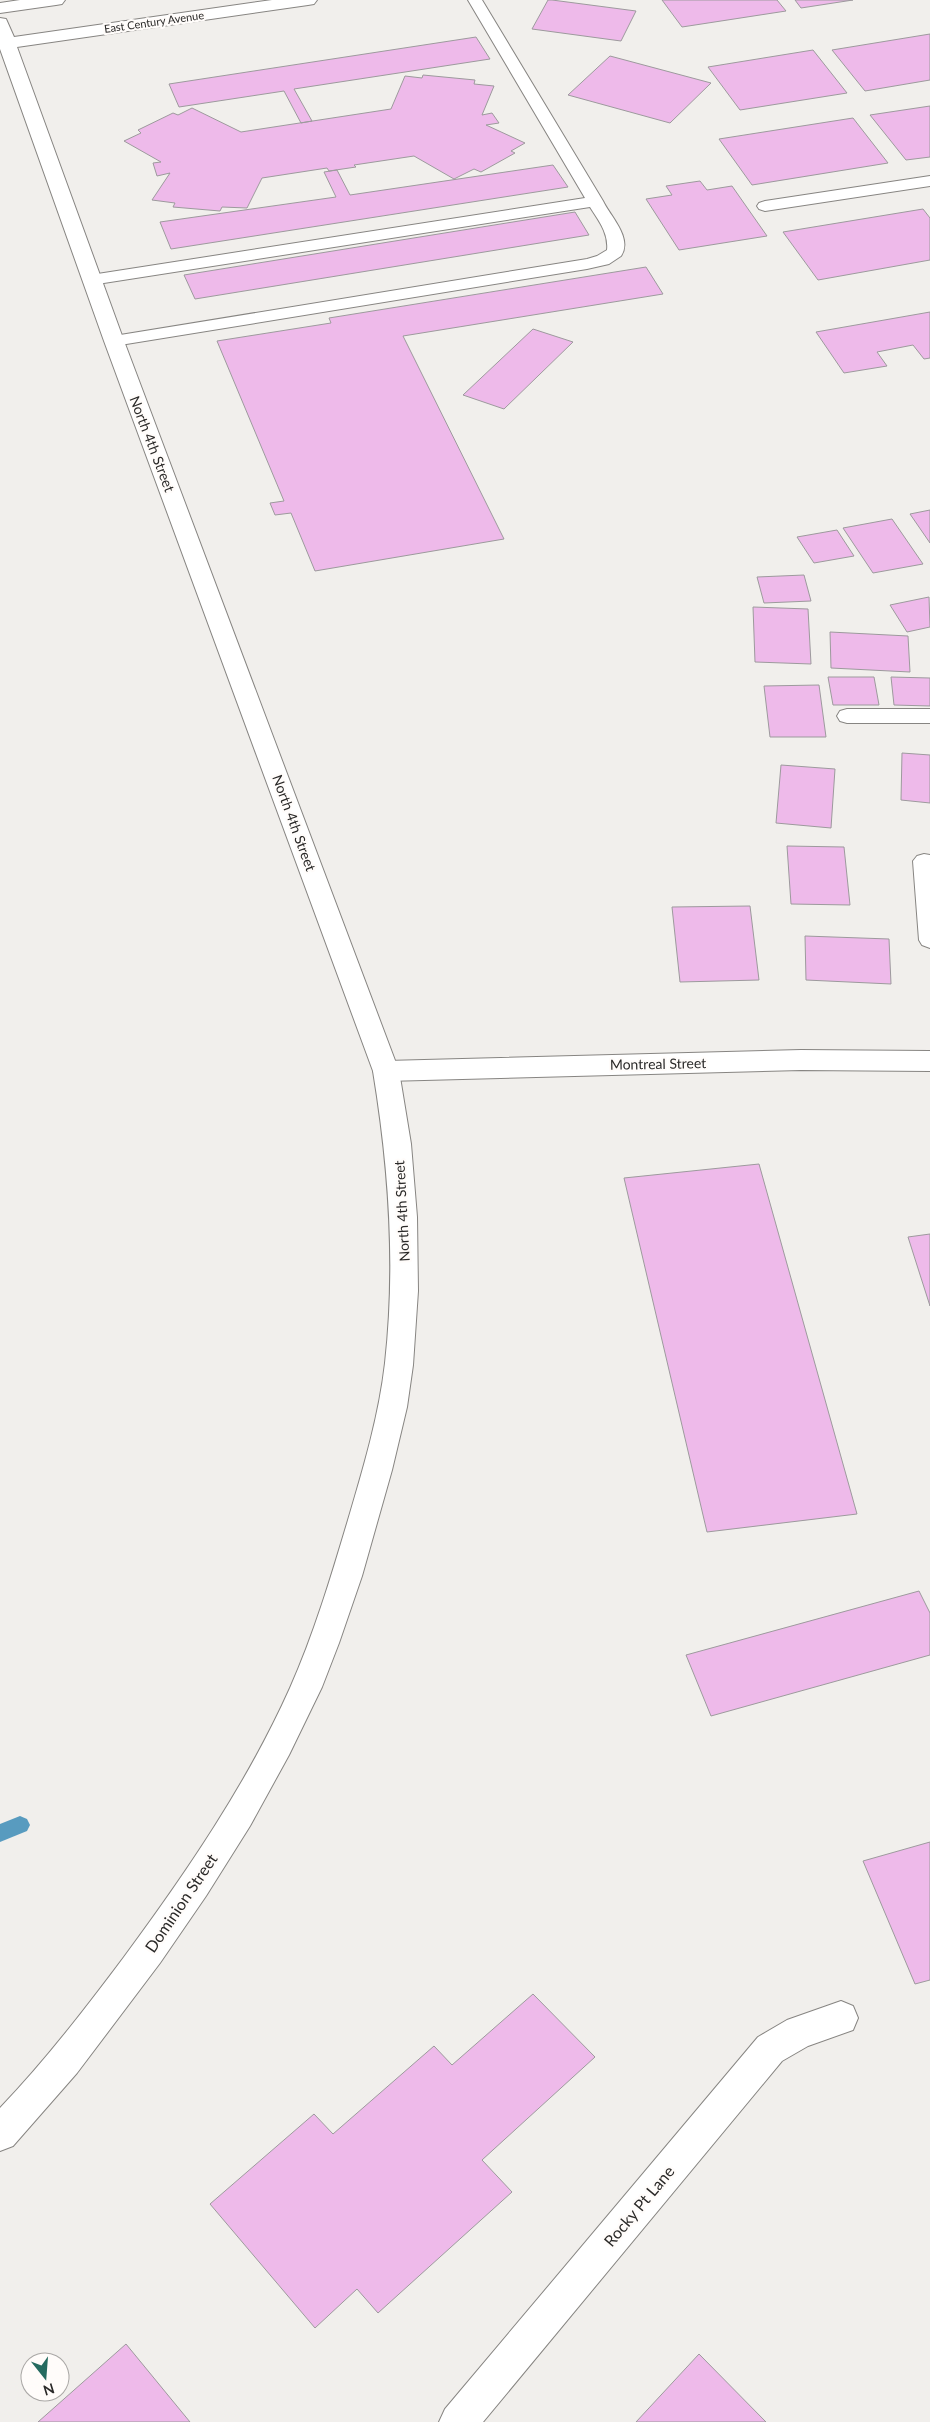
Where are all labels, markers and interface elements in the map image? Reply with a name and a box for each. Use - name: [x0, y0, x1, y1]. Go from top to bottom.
- street label: East Century Avenue: [103, 8, 205, 35]
- street label: North 4th Street: [126, 393, 179, 494]
- street label: North 4th Street: [269, 772, 320, 873]
- street label: Montreal Street: [610, 1054, 706, 1073]
- street label: North 4th Street: [390, 1160, 413, 1262]
- street label: Dominion Street: [141, 1849, 221, 1956]
- street label: Rocky Pt Lane: [599, 2162, 678, 2250]
- north arrow: [20, 2352, 70, 2402]
- text: N: [41, 2380, 57, 2400]

